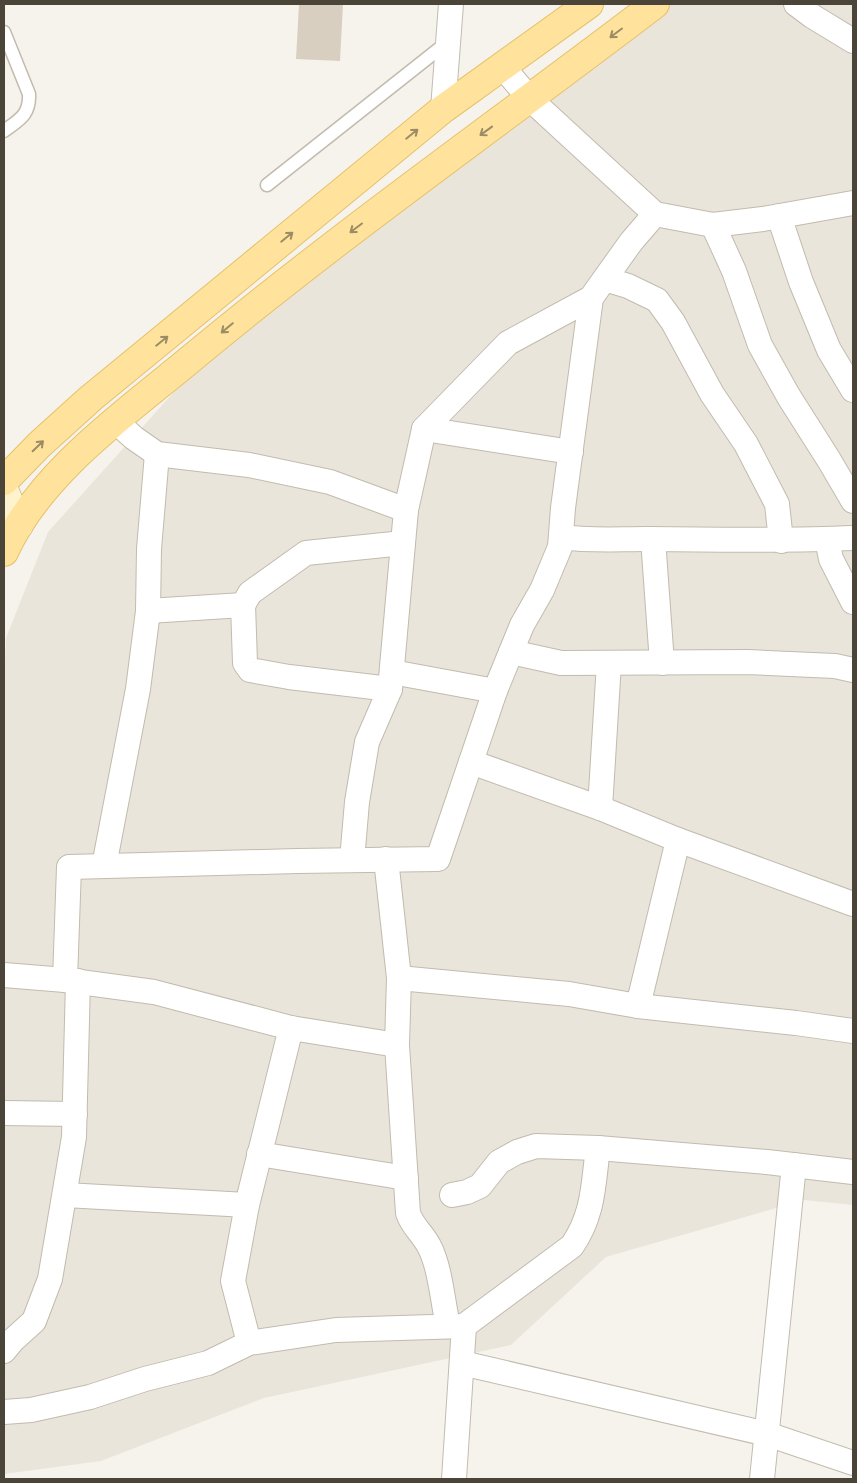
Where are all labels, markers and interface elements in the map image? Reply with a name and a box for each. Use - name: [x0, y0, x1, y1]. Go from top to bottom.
- one-way arrow: [610, 28, 623, 39]
- one-way arrow: [479, 126, 493, 136]
- one-way arrow: [406, 128, 419, 140]
- one-way arrow: [349, 223, 363, 233]
- one-way arrow: [280, 232, 293, 243]
- one-way arrow: [221, 322, 234, 333]
- one-way arrow: [155, 335, 168, 346]
- one-way arrow: [32, 440, 44, 452]

